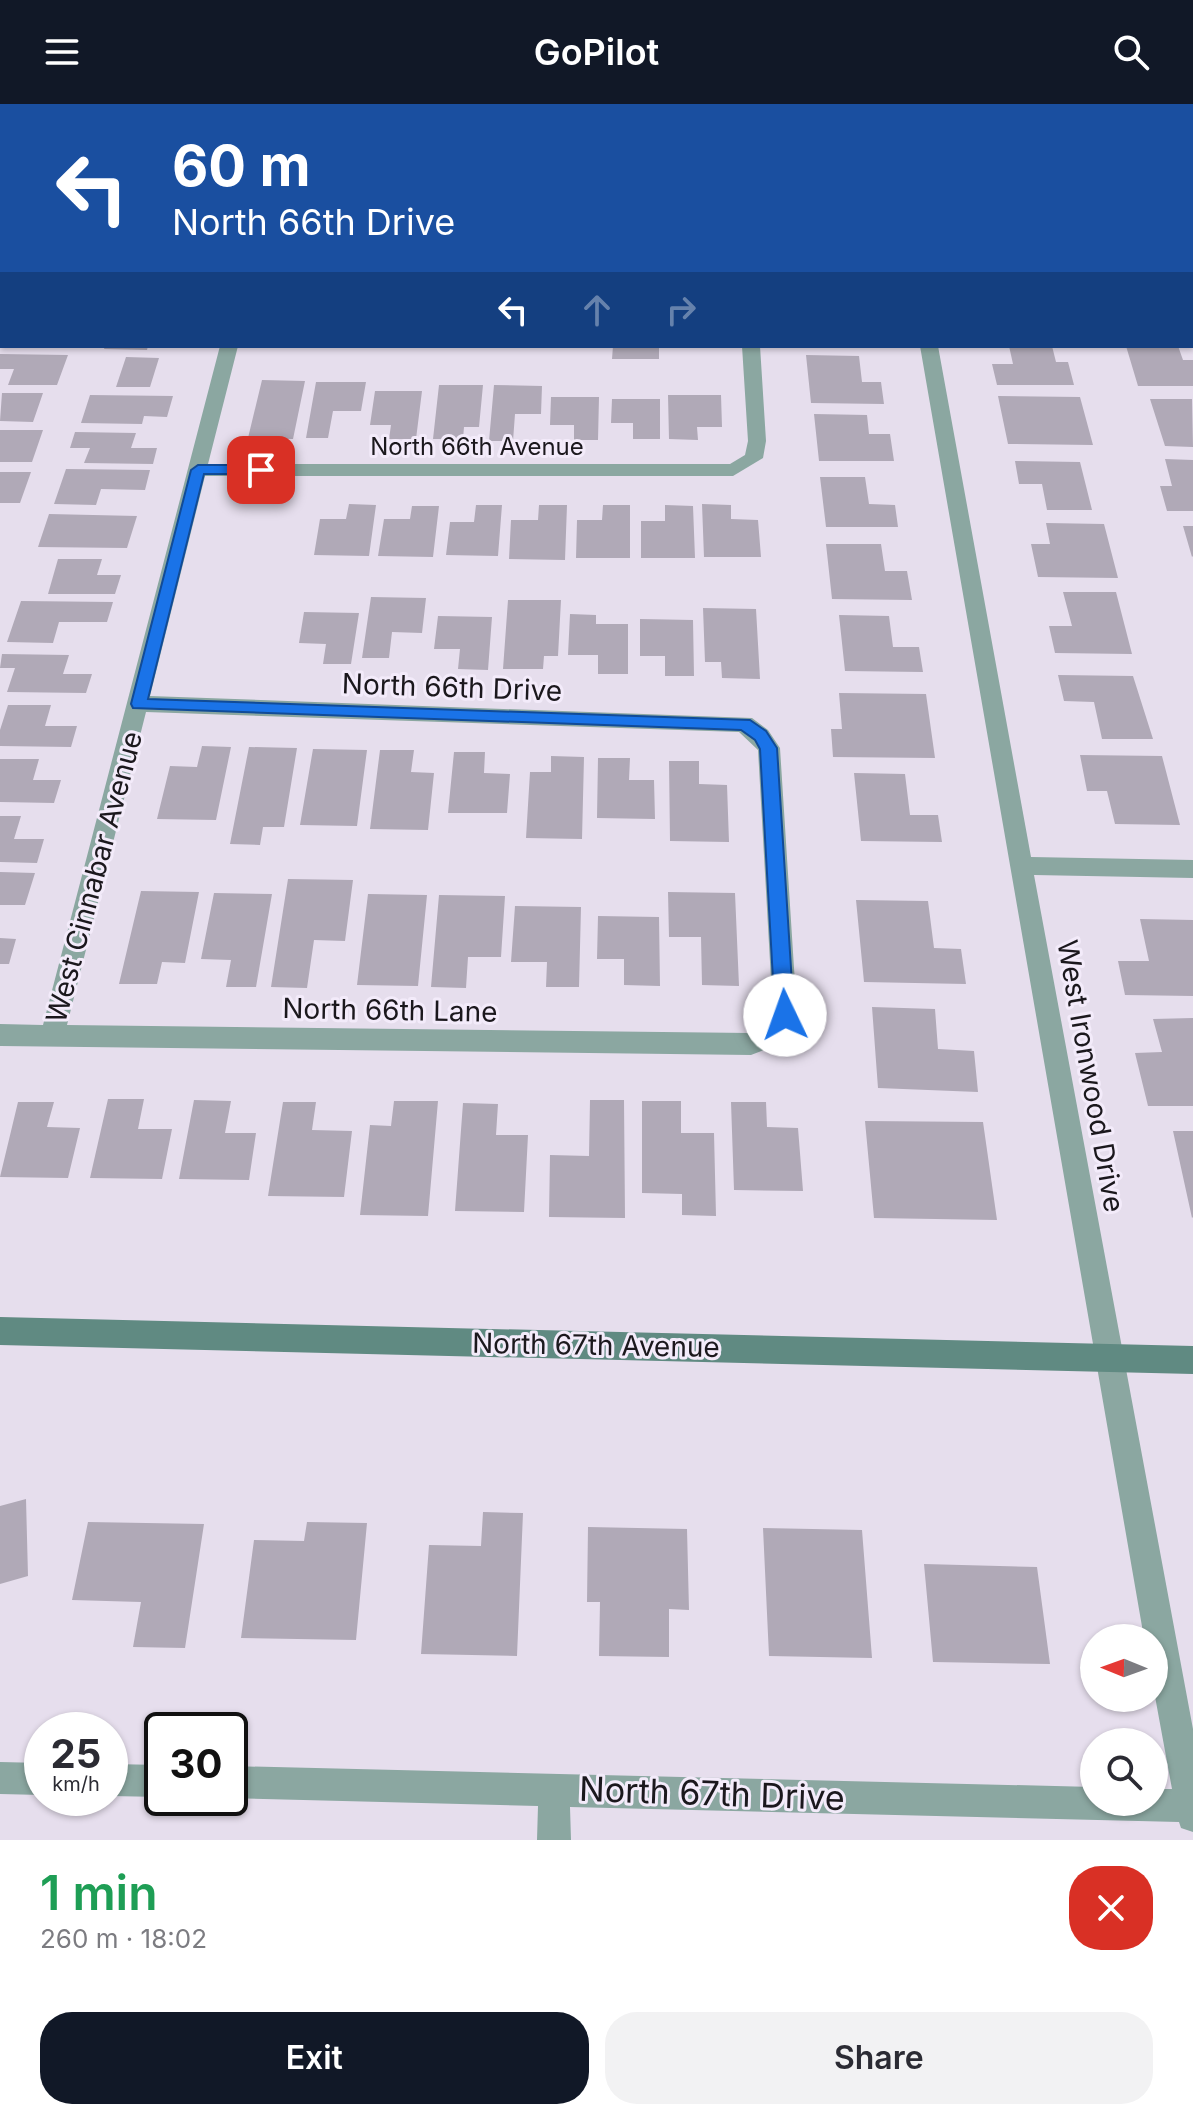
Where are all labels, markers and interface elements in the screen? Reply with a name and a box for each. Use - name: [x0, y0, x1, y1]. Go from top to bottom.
- icon: menu: [40, 30, 84, 74]
- text: GoPilot: [534, 30, 659, 74]
- icon: search: [1109, 30, 1153, 74]
- text: 60 m: [172, 132, 311, 200]
- icon: left: [40, 136, 144, 240]
- text: North 66th Drive: [172, 200, 455, 244]
- icon: left: [491, 288, 535, 332]
- icon: ahead: [575, 288, 619, 332]
- icon: right: [659, 288, 703, 332]
- street label: North 66th Avenue: [370, 432, 584, 461]
- pin: [227, 436, 295, 504]
- icon: arrive: [239, 448, 283, 492]
- street label: North 66th Drive: [341, 666, 563, 708]
- street label: West Cinnabar Avenue: [39, 728, 149, 1026]
- street label: West Ironwood Drive: [1050, 937, 1132, 1215]
- position arrow: [743, 973, 827, 1057]
- street label: North 66th Lane: [282, 991, 498, 1029]
- street label: North 67th Avenue: [472, 1326, 720, 1364]
- north arrow: [1080, 1624, 1168, 1712]
- map controls: [1080, 1624, 1168, 1816]
- speed limit sign: 30: [144, 1712, 248, 1816]
- button: search: [1080, 1728, 1168, 1816]
- text: 25: [51, 1729, 101, 1778]
- street label: North 67th Drive: [579, 1768, 845, 1818]
- text: km/h: [52, 1772, 100, 1796]
- text: 1 min: [40, 1863, 158, 1922]
- button: close: [1069, 1866, 1153, 1950]
- text: 260 m · 18:02: [40, 1923, 207, 1954]
- button: Exit: [40, 2012, 589, 2104]
- button: Share: [605, 2012, 1153, 2104]

